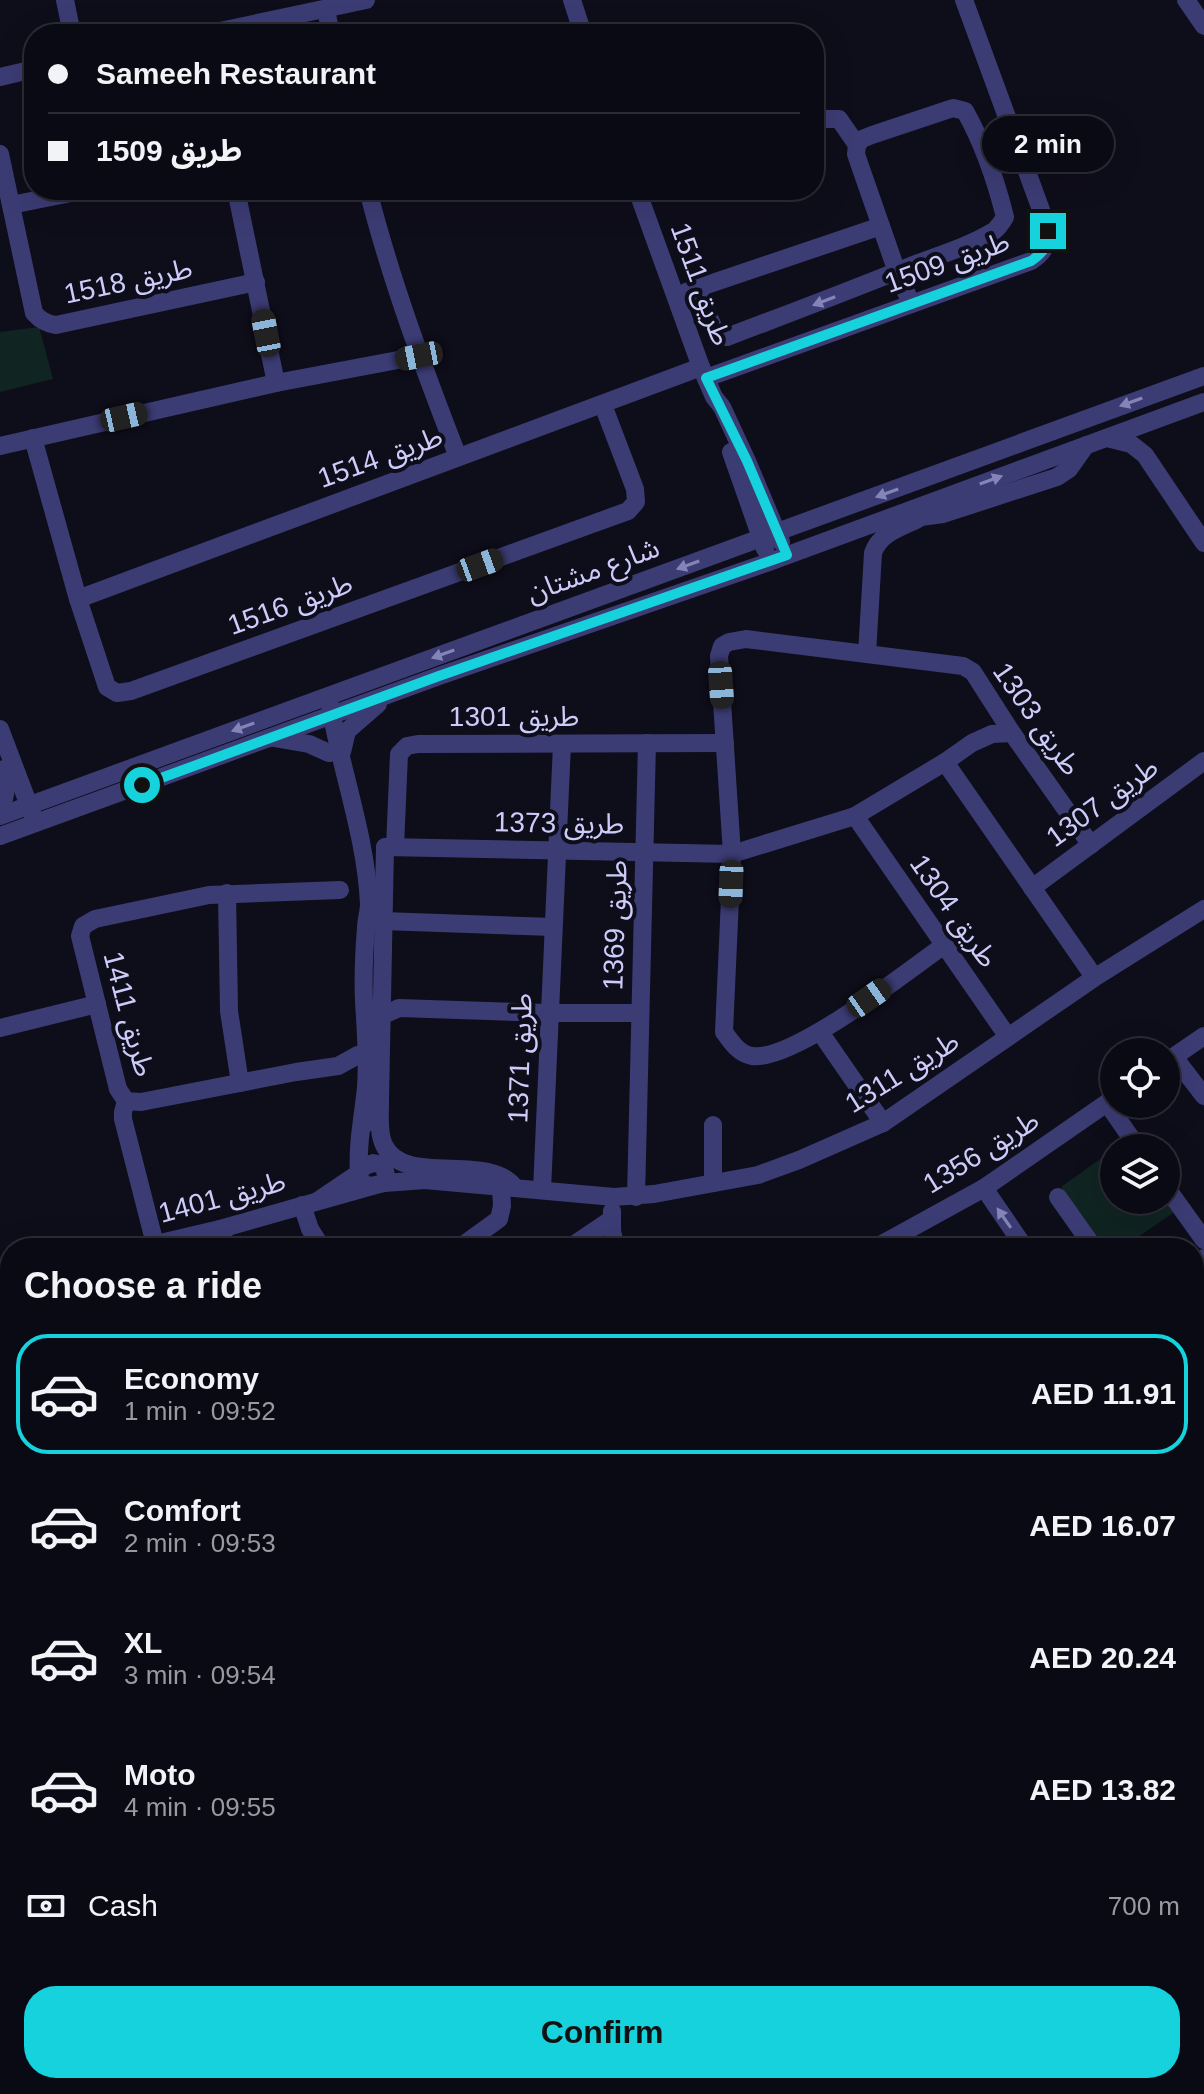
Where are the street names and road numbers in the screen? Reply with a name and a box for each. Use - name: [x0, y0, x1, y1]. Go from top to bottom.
- street label: طريق 1511: [663, 218, 737, 350]
- street label: طريق 1509: [880, 225, 1014, 301]
- street label: طريق 1518: [61, 252, 195, 312]
- street label: طريق 1514: [313, 420, 447, 496]
- street label: شارع مشتان: [523, 532, 665, 613]
- street label: طريق 1516: [223, 567, 357, 643]
- street label: طريق 1303: [985, 657, 1087, 782]
- street label: طريق 1301: [449, 701, 579, 734]
- street label: طريق 1307: [1040, 751, 1165, 854]
- street label: طريق 1373: [494, 806, 624, 842]
- street label: طريق 1304: [902, 849, 1004, 974]
- street label: طريق 1369: [597, 859, 635, 991]
- street label: طريق 1411: [96, 948, 161, 1080]
- street label: طريق 1371: [502, 992, 540, 1124]
- street label: طريق 1311: [839, 1025, 966, 1121]
- street label: طريق 1356: [918, 1104, 1046, 1201]
- street label: طريق 1401: [155, 1165, 289, 1231]

